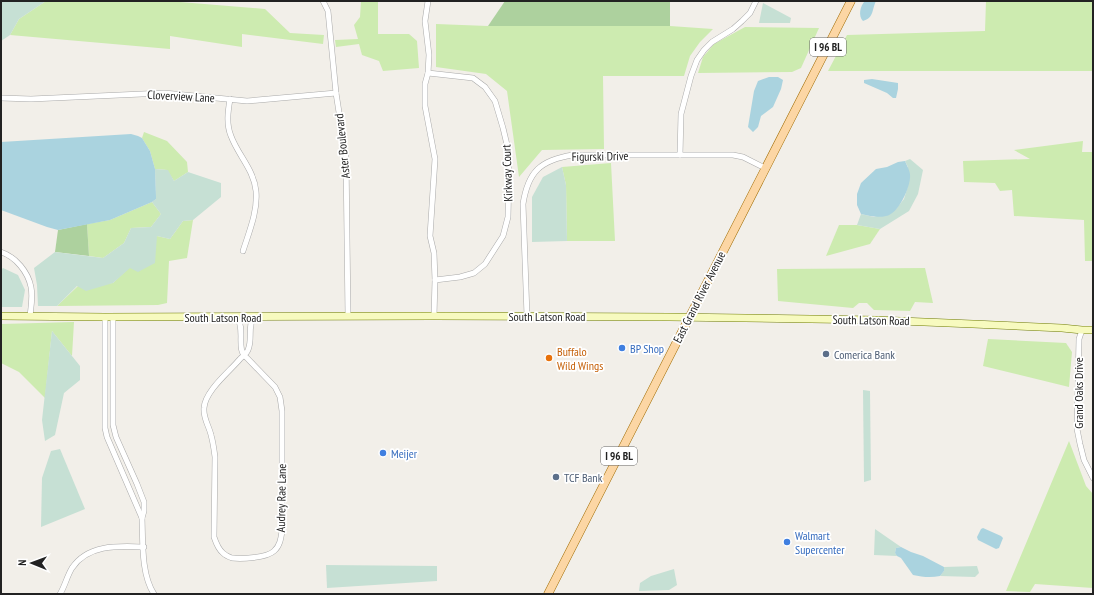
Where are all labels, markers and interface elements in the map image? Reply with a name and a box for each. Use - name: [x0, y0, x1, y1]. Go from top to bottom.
- road number: I 96 BL: [810, 38, 846, 56]
- street label: Cloverview Lane: [147, 87, 215, 105]
- street label: Aster Boulevard: [331, 113, 353, 179]
- street label: Kirkway Court: [498, 143, 515, 202]
- street label: Figurski Drive: [571, 148, 629, 164]
- street label: East Grand River Avenue: [669, 249, 729, 345]
- street label: South Latson Road: [508, 309, 586, 324]
- street label: South Latson Road: [184, 310, 262, 325]
- street label: South Latson Road: [832, 312, 910, 328]
- place label: BP Shop: [630, 341, 664, 356]
- marker: BP Shop: [617, 343, 627, 353]
- place label: Buffalo Wild Wings: [557, 344, 603, 373]
- place label: Comerica Bank: [834, 347, 895, 362]
- marker: Comerica Bank: [821, 349, 831, 359]
- marker: Buffalo Wild Wings: [544, 353, 554, 363]
- street label: Grand Oaks Drive: [1071, 357, 1086, 429]
- place label: Meijer: [391, 446, 418, 461]
- road number: I 96 BL: [601, 447, 637, 465]
- marker: Meijer: [378, 448, 388, 458]
- street label: Audrey Rae Lane: [273, 463, 289, 532]
- place label: TCF Bank: [564, 470, 603, 485]
- marker: TCF Bank: [551, 472, 561, 482]
- place label: Walmart Supercenter: [795, 528, 845, 557]
- marker: Walmart Supercenter: [782, 537, 792, 547]
- north arrow: [12, 543, 52, 583]
- text: N: [15, 560, 29, 566]

